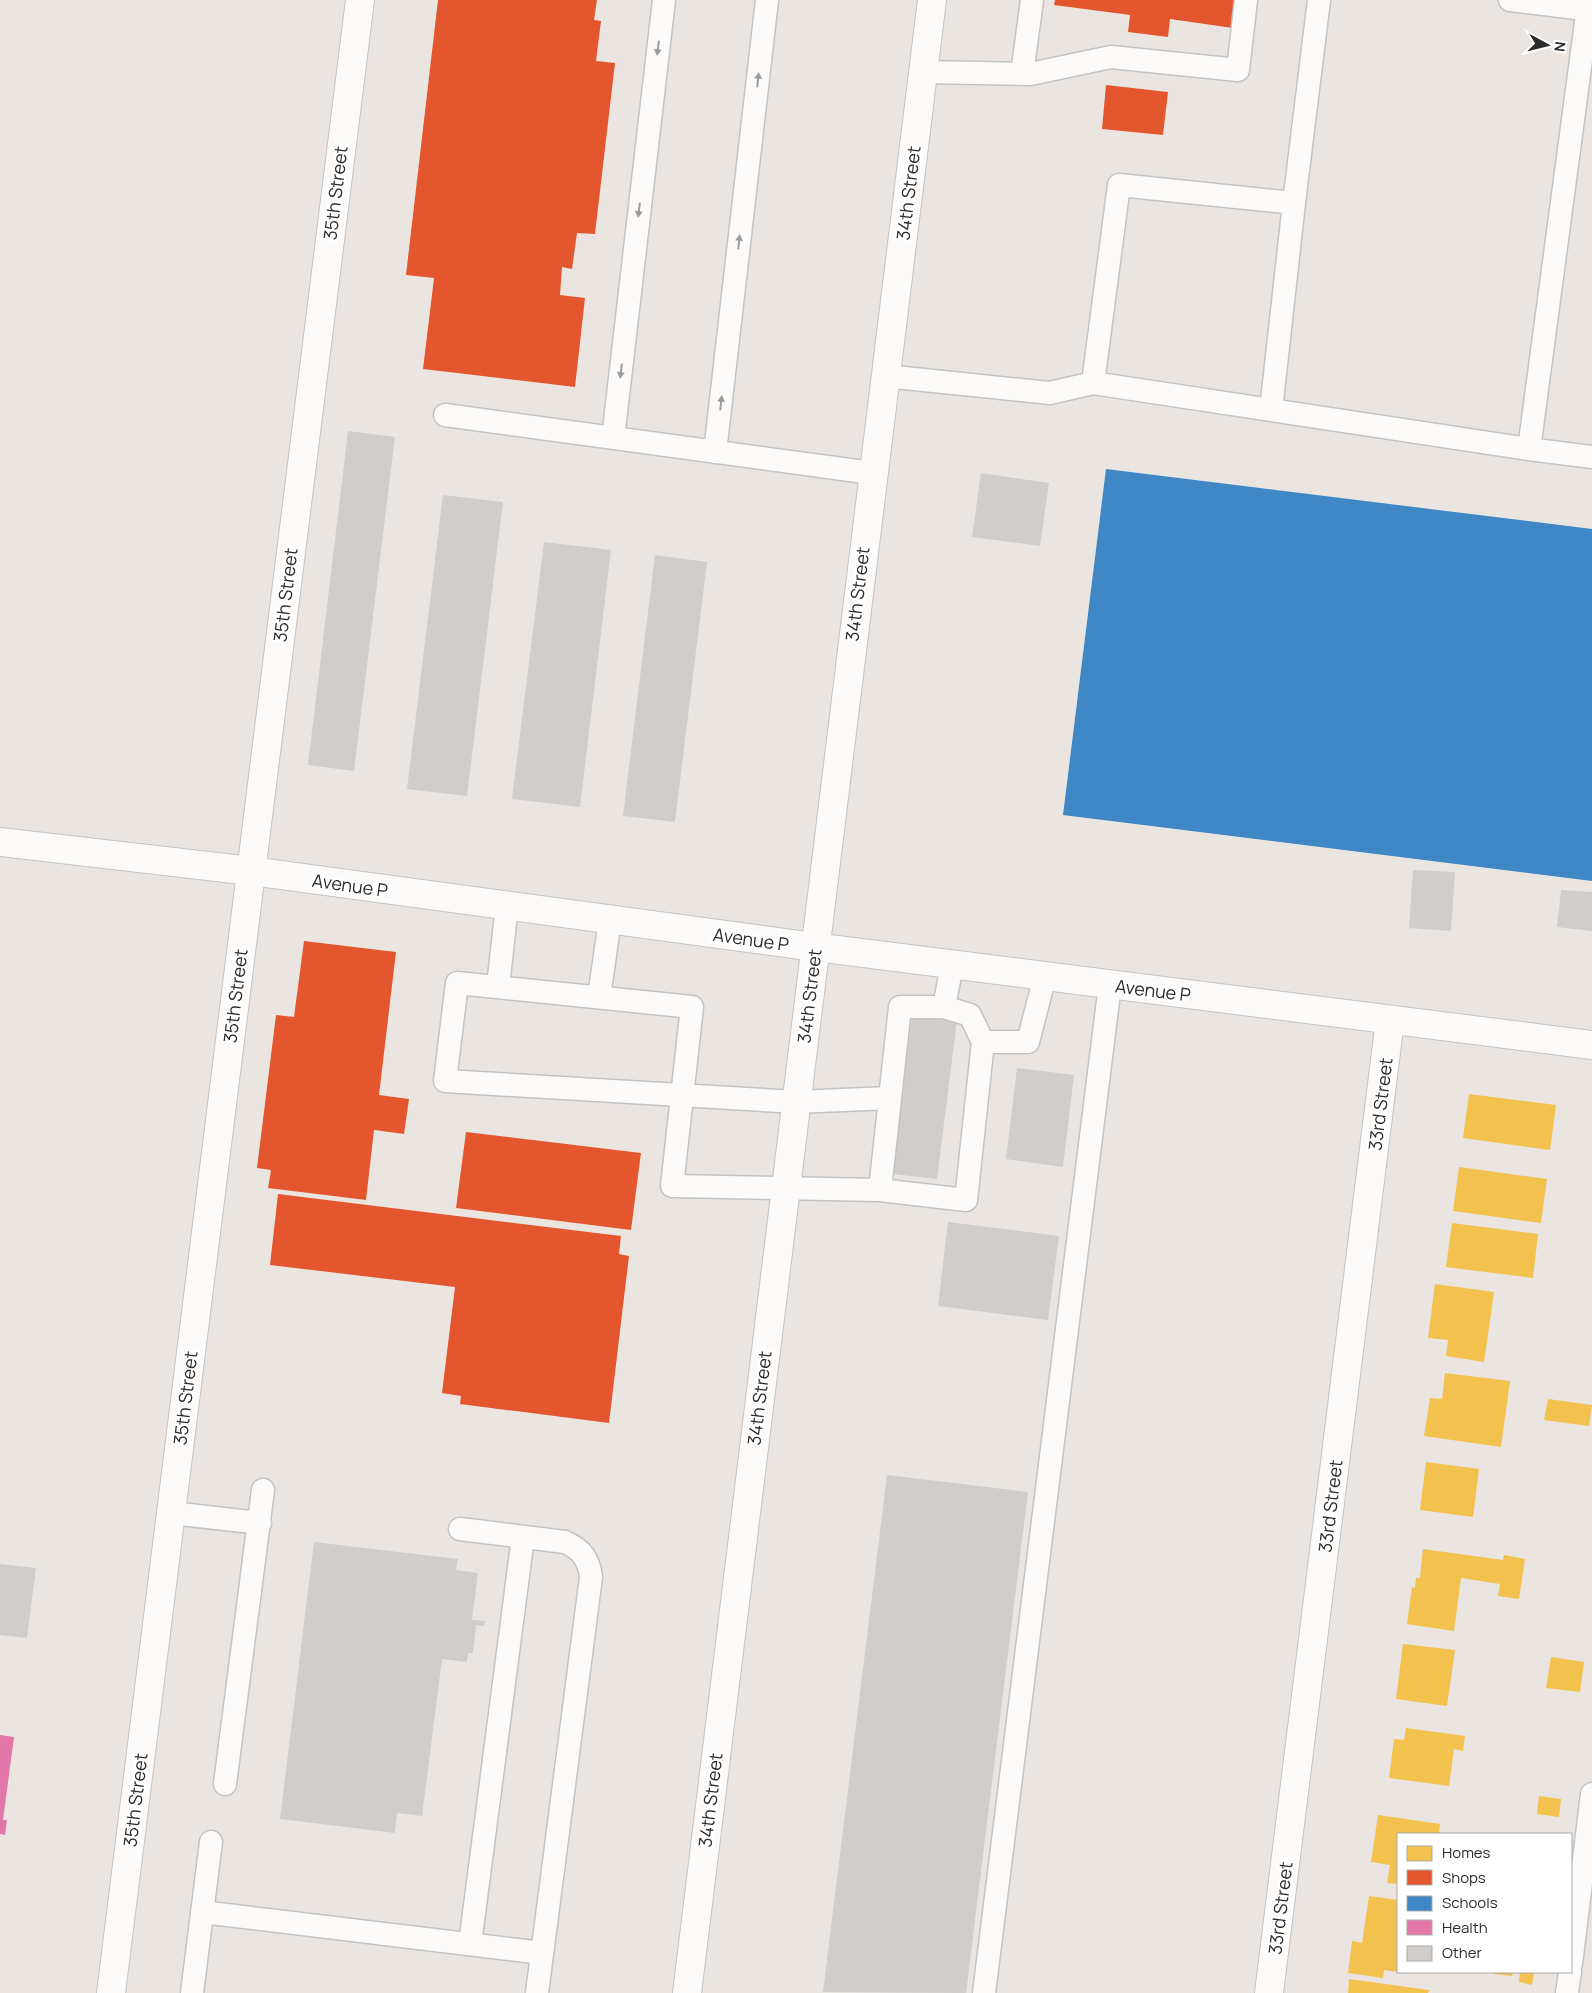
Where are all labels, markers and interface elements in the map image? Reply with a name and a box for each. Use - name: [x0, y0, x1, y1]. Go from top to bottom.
- north arrow: [1522, 20, 1572, 70]
- text: N: [1550, 40, 1570, 53]
- one-way arrow: [654, 41, 662, 57]
- one-way arrow: [754, 72, 762, 88]
- street label: 34th Street: [890, 144, 926, 242]
- street label: 35th Street: [317, 145, 353, 241]
- one-way arrow: [635, 202, 643, 218]
- one-way arrow: [735, 233, 743, 249]
- one-way arrow: [617, 364, 625, 380]
- one-way arrow: [717, 395, 725, 411]
- street label: 34th Street: [839, 545, 875, 643]
- street label: 35th Street: [267, 547, 303, 643]
- street label: Avenue P: [311, 868, 389, 902]
- street label: Avenue P: [712, 922, 790, 956]
- street label: 34th Street: [791, 947, 827, 1045]
- street label: 35th Street: [217, 948, 253, 1044]
- street label: Avenue P: [1114, 973, 1192, 1007]
- street label: 33rd Street: [1362, 1056, 1398, 1152]
- street label: 34th Street: [741, 1349, 777, 1447]
- street label: 35th Street: [167, 1350, 203, 1446]
- street label: 33rd Street: [1312, 1458, 1348, 1554]
- street label: 34th Street: [692, 1751, 728, 1849]
- street label: 35th Street: [117, 1752, 153, 1848]
- legend: [1397, 1833, 1572, 1973]
- text: Homes: [1442, 1842, 1491, 1863]
- street label: 33rd Street: [1262, 1860, 1298, 1956]
- text: Shops: [1442, 1867, 1486, 1888]
- text: Schools: [1442, 1892, 1498, 1913]
- text: Health: [1442, 1917, 1488, 1938]
- text: Other: [1442, 1942, 1483, 1963]

